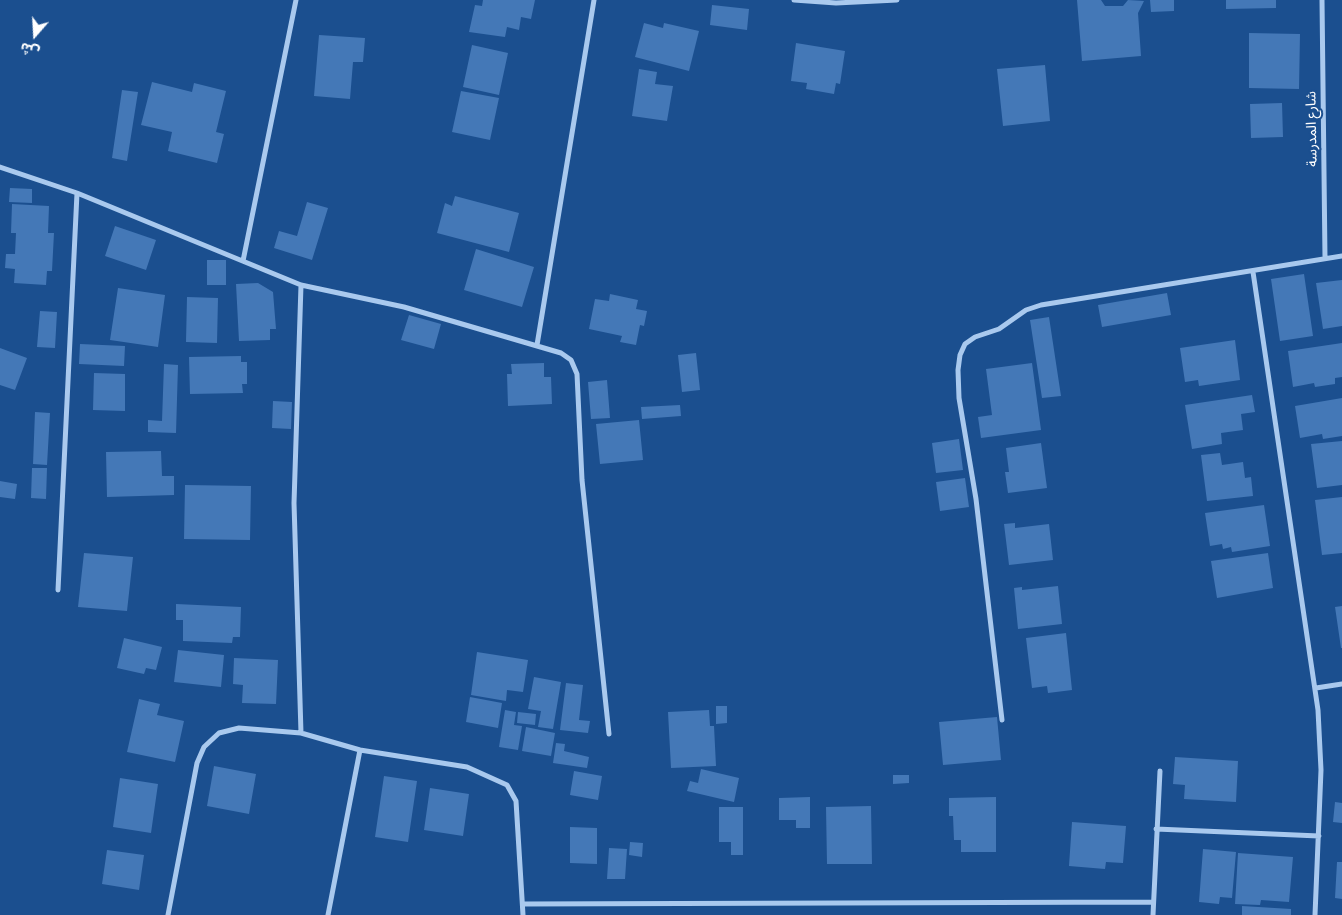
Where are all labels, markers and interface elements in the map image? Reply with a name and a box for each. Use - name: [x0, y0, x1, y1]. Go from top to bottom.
- north arrow: [10, 10, 60, 60]
- text: ش: [18, 38, 42, 61]
- street label: شارع المدرسة: [1303, 91, 1321, 167]

